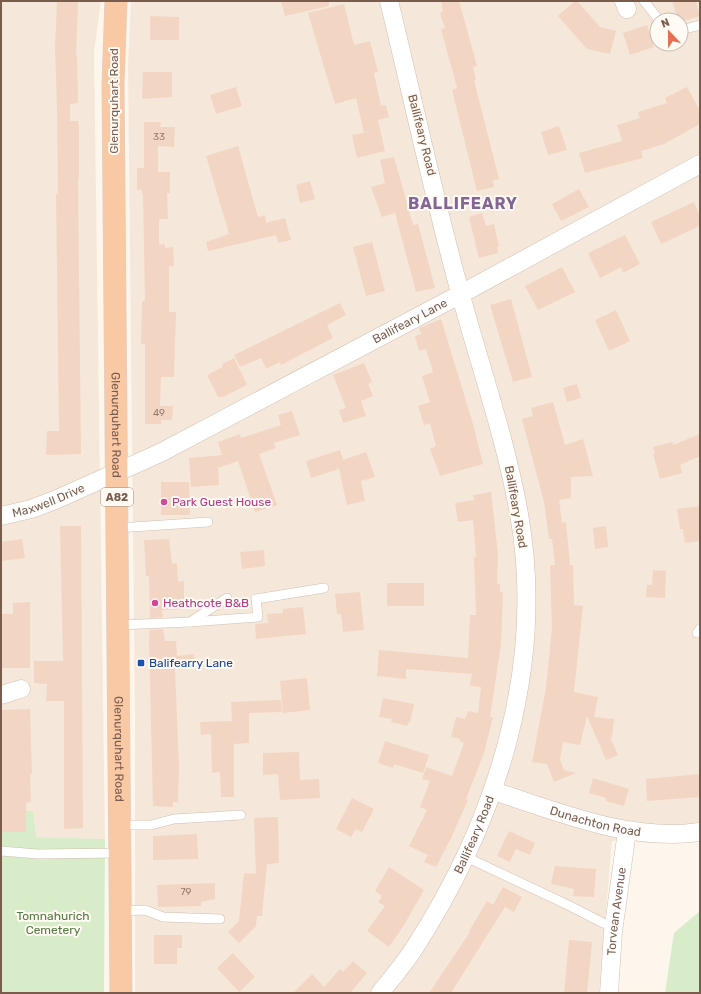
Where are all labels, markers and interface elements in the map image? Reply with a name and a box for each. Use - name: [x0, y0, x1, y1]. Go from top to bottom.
- north arrow: [649, 12, 689, 52]
- text: N: [659, 16, 672, 31]
- street label: Glenurquhart Road: [107, 48, 121, 154]
- street label: Ballifeary Road: [405, 93, 439, 177]
- house number: 33: [153, 131, 165, 143]
- district label: BALLIFEARY: [408, 194, 518, 213]
- street label: Ballifeary Lane: [370, 295, 450, 346]
- street label: Glenurquhart Road: [109, 372, 123, 478]
- house number: 49: [153, 407, 165, 419]
- street label: Ballifeary Road: [502, 465, 530, 549]
- street label: Maxwell Drive: [11, 480, 87, 520]
- road number: A82: [101, 488, 133, 506]
- place label: Park Guest House: [172, 495, 271, 509]
- marker: Park Guest House: [159, 497, 169, 507]
- place label: Heathcote B&B: [163, 596, 249, 610]
- marker: Heathcote B&B: [150, 598, 160, 608]
- place label: Balifearry Lane: [149, 656, 233, 670]
- marker: Balifearry Lane: [136, 658, 146, 668]
- street label: Glenurquhart Road: [111, 696, 126, 802]
- street label: Ballifeary Road: [451, 794, 497, 876]
- street label: Dunachton Road: [548, 803, 642, 839]
- street label: Torvean Avenue: [604, 866, 629, 956]
- house number: 79: [180, 886, 192, 898]
- park label: Tomnahurich Cemetery: [16, 909, 90, 937]

